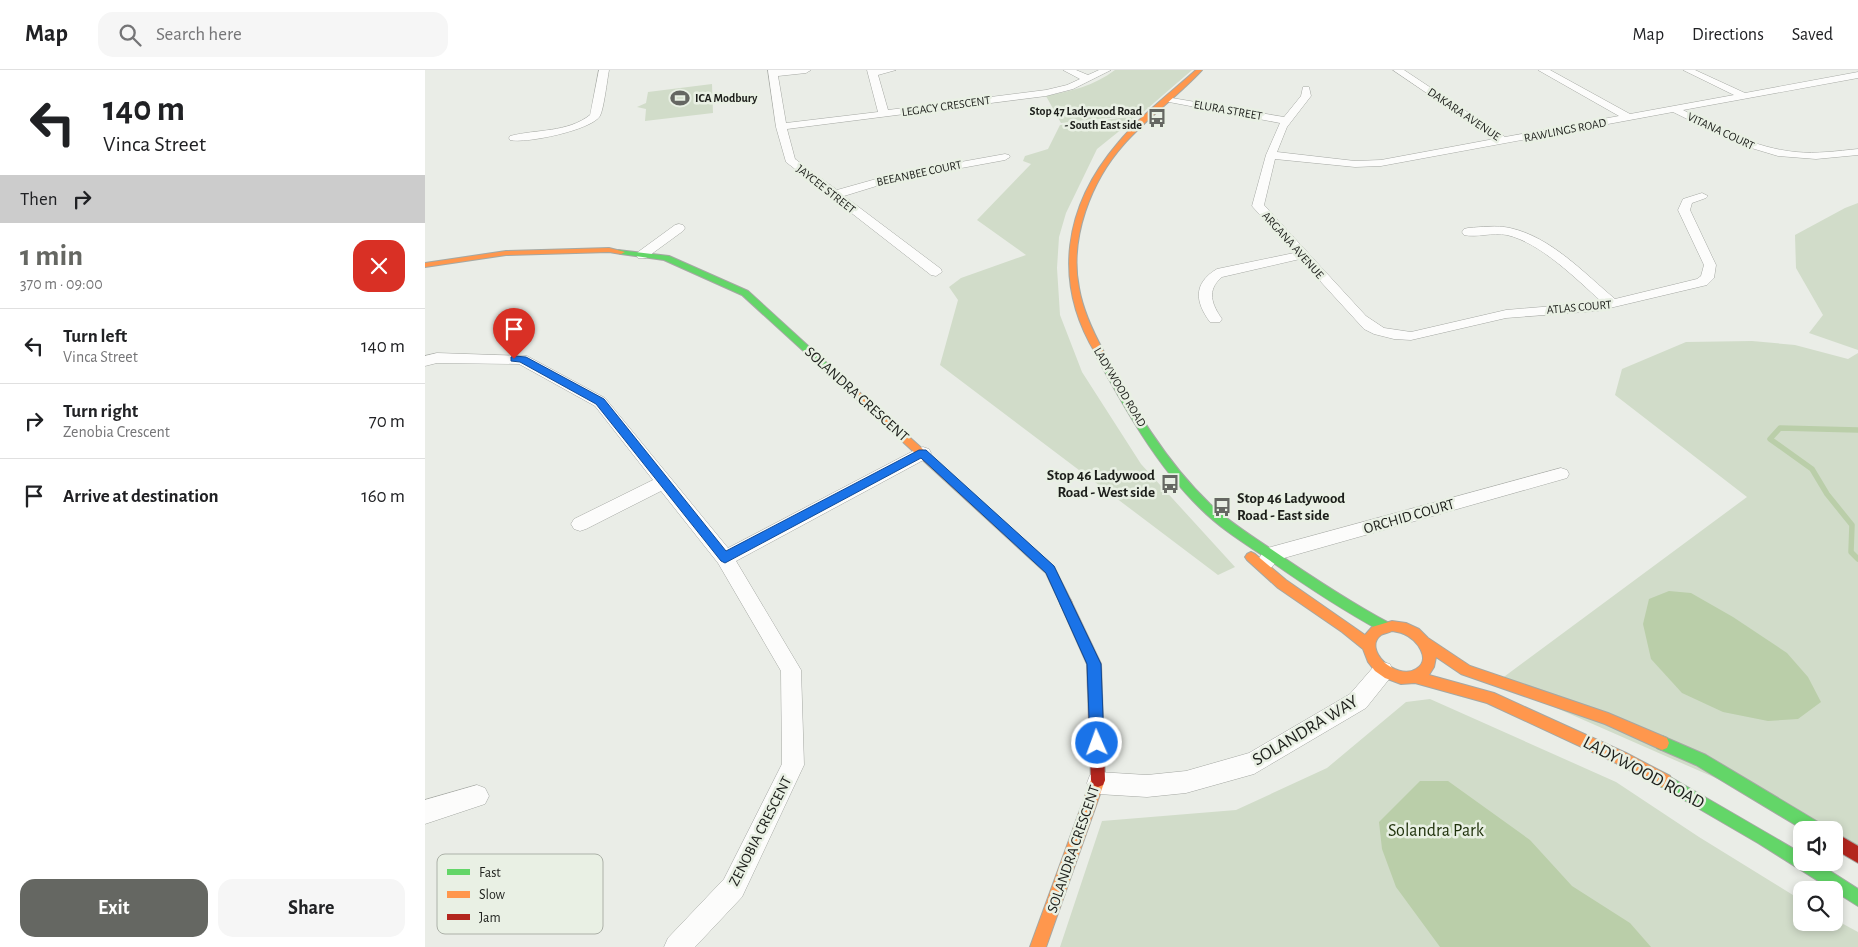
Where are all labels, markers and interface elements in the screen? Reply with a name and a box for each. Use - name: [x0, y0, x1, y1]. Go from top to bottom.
- search box: [98, 12, 448, 57]
- icon: search: [116, 21, 144, 49]
- text: Map: [25, 22, 68, 46]
- text: Search here: [156, 25, 242, 44]
- text: Map: [1633, 26, 1664, 44]
- text: Directions: [1692, 26, 1764, 44]
- text: Saved: [1792, 26, 1833, 44]
- street label: DAKARA AVENUE: [1426, 85, 1502, 143]
- sports icon: ICA Modbury: [669, 87, 691, 109]
- icon: left: [20, 90, 85, 155]
- text: 140 m: [103, 92, 185, 127]
- place label: ICA Modbury: [695, 92, 758, 105]
- street label: LEGACY CRESCENT: [901, 94, 991, 118]
- street label: ELURA STREET: [1193, 98, 1263, 122]
- place label: Stop 47 Ladywood Road - South East side: [1030, 105, 1143, 131]
- bus stop icon: Stop 47 Ladywood Road - South East side: [1146, 107, 1168, 129]
- street label: VITANA COURT: [1686, 110, 1757, 152]
- street label: RAWLINGS ROAD: [1523, 116, 1608, 144]
- text: Vinca Street: [103, 133, 206, 155]
- street label: BEEANBEE COURT: [875, 158, 963, 188]
- street label: JAYCEE STREET: [794, 162, 858, 216]
- icon: right: [68, 185, 96, 213]
- text: Then: [20, 190, 58, 209]
- street label: ARGANA AVENUE: [1260, 209, 1326, 281]
- button: close: [353, 240, 405, 292]
- text: 1 min: [20, 241, 83, 271]
- text: 370 m · 09:00: [20, 276, 103, 292]
- street label: ATLAS COURT: [1546, 298, 1612, 316]
- pin: [493, 308, 535, 359]
- icon: arrive: [500, 315, 528, 343]
- text: Turn left: [63, 327, 127, 346]
- icon: left: [20, 332, 48, 360]
- text: 140 m: [361, 337, 405, 356]
- street label: SOLANDRA CRESCENT: [802, 344, 912, 445]
- street label: LADYWOOD ROAD: [1092, 345, 1148, 429]
- text: Vinca Street: [63, 349, 138, 365]
- text: Turn right: [63, 402, 138, 421]
- icon: right: [20, 407, 48, 435]
- text: 70 m: [369, 412, 405, 431]
- text: Zenobia Crescent: [63, 424, 170, 440]
- place label: Stop 46 Ladywood Road - West side: [1047, 468, 1155, 500]
- bus stop icon: Stop 46 Ladywood Road - West side: [1159, 473, 1181, 495]
- icon: arrive: [20, 482, 48, 510]
- text: Arrive at destination: [63, 487, 219, 506]
- text: 160 m: [361, 487, 405, 506]
- place label: Stop 46 Ladywood Road - East side: [1237, 491, 1345, 523]
- bus stop icon: Stop 46 Ladywood Road - East side: [1211, 496, 1233, 518]
- street label: ORCHID COURT: [1362, 496, 1457, 537]
- street label: SOLANDRA WAY: [1250, 692, 1362, 769]
- position arrow: [1070, 716, 1122, 768]
- street label: LADYWOOD ROAD: [1580, 733, 1707, 812]
- street label: ZENOBIA CRESCENT: [726, 773, 795, 888]
- street label: SOLANDRA CRESCENT: [1045, 783, 1103, 915]
- map controls: [1793, 821, 1843, 931]
- button: sound: [1793, 821, 1843, 871]
- park label: Solandra Park: [1388, 822, 1485, 840]
- legend: [437, 854, 603, 934]
- text: Fast: [479, 866, 501, 880]
- button: Exit: [20, 879, 208, 937]
- button: Share: [218, 879, 405, 937]
- button: search: [1793, 881, 1843, 931]
- text: Slow: [479, 888, 506, 902]
- text: Jam: [479, 911, 501, 925]

